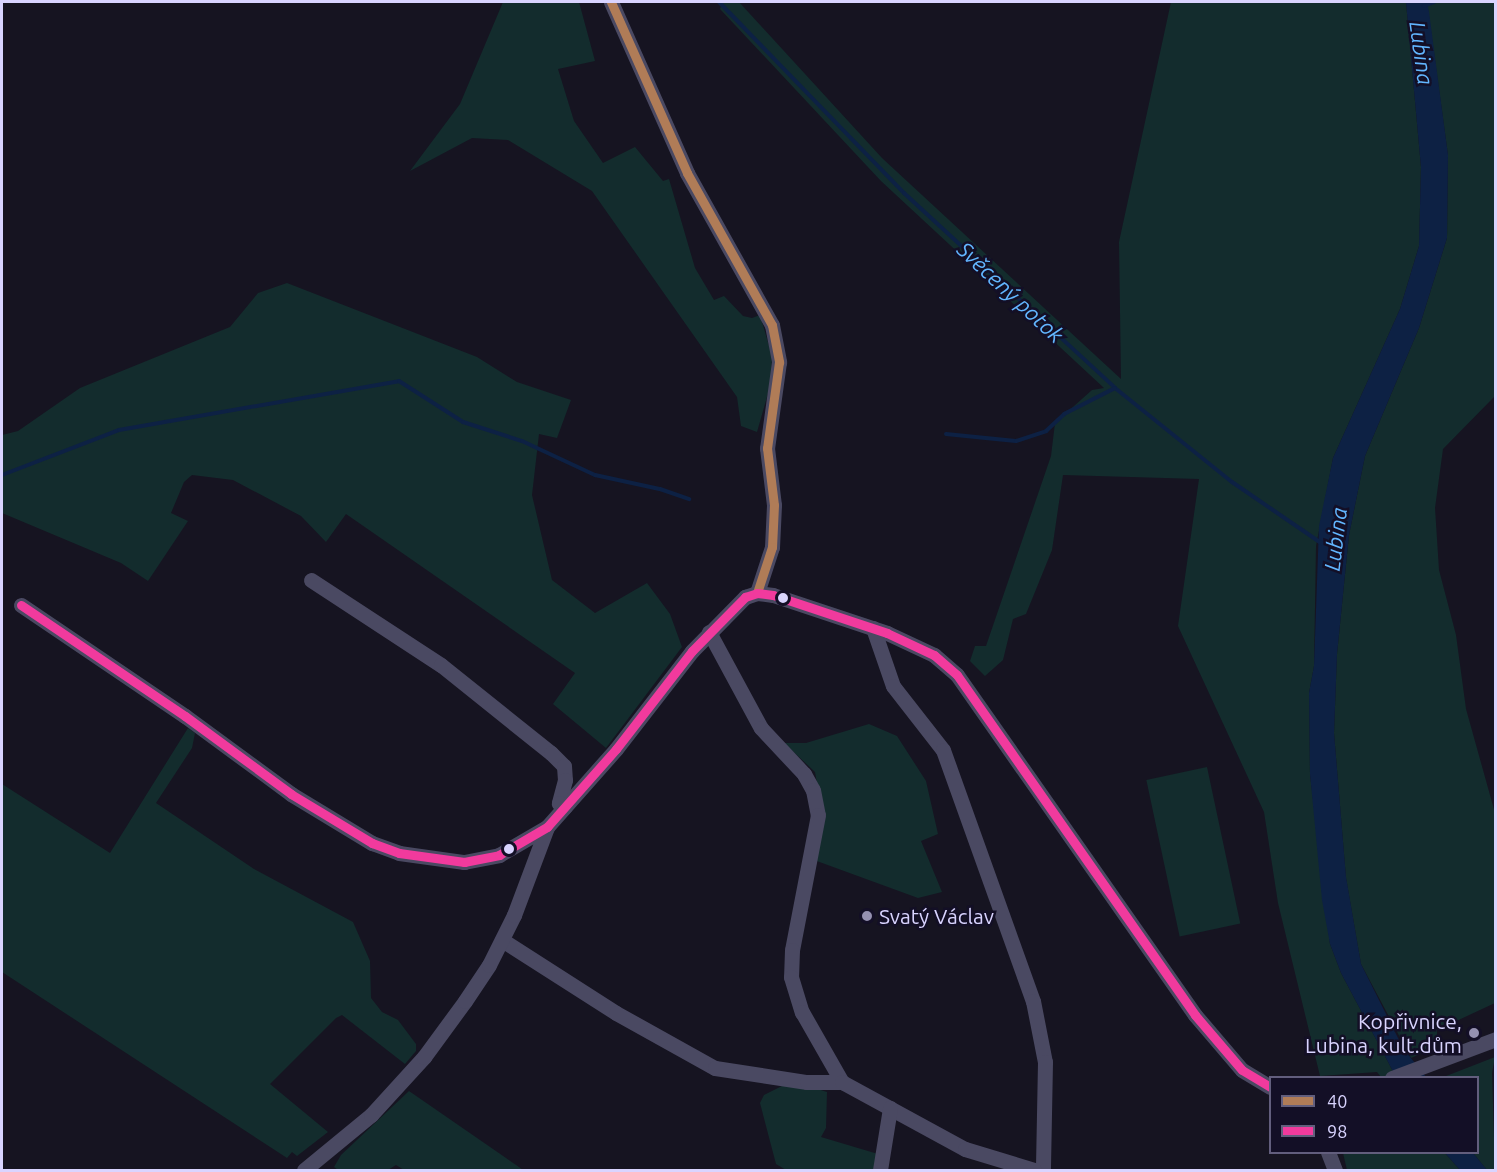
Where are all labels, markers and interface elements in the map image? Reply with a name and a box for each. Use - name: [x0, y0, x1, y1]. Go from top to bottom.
- water label: Lubina: [1404, 20, 1440, 86]
- water label: Svěcený potok: [952, 236, 1070, 348]
- water label: Lubina: [1318, 506, 1352, 572]
- unlabelled marker: [777, 592, 789, 604]
- unlabelled marker: [503, 843, 515, 855]
- place label: Svatý Václav: [879, 903, 994, 929]
- marker: Svatý Václav: [860, 909, 874, 923]
- place label: Kopřivnice, Lubina, kult.dům: [1305, 1008, 1462, 1058]
- marker: Kopřivnice, Lubina, kult.dům: [1467, 1026, 1481, 1040]
- legend: [1269, 1076, 1479, 1154]
- text: 40: [1327, 1091, 1347, 1111]
- text: 98: [1327, 1121, 1347, 1141]

